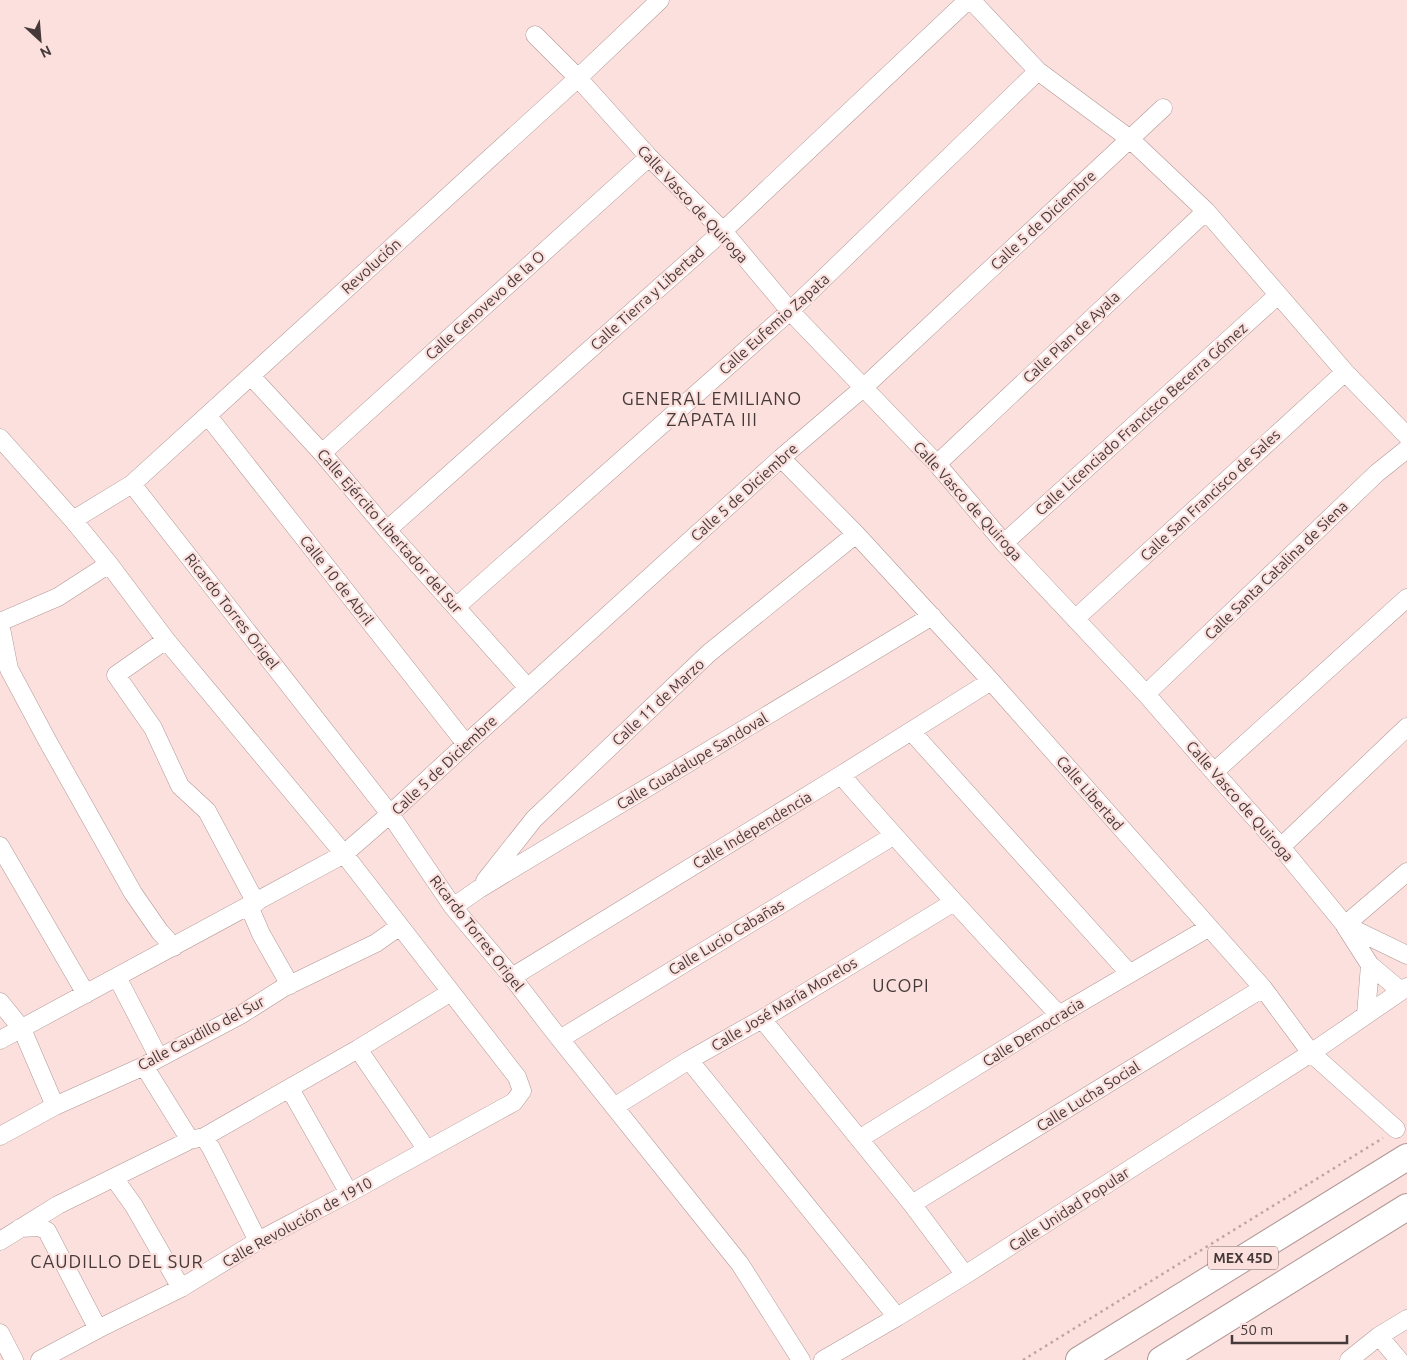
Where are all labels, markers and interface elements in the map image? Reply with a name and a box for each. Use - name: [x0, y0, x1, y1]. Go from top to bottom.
- north arrow: [15, 15, 65, 65]
- text: N: [37, 42, 54, 61]
- street label: Calle Vasco de Quiroga: [634, 142, 752, 266]
- street label: Calle 5 de Diciembre: [987, 167, 1099, 273]
- street label: Revolución: [338, 235, 404, 297]
- street label: Calle Tierra y Libertad: [587, 243, 707, 353]
- street label: Calle Genovevo de la O: [422, 247, 548, 363]
- street label: Calle Eufemio Zapata: [715, 270, 833, 378]
- street label: Calle Plan de Ayala: [1019, 288, 1123, 386]
- street label: Calle Licenciado Francisco Becerra Gómez: [1032, 319, 1250, 519]
- district label: GENERAL EMILIANO ZAPATA III: [622, 388, 802, 429]
- street label: Calle San Francisco de Sales: [1137, 426, 1283, 564]
- street label: Calle Vasco de Quiroga: [910, 438, 1026, 564]
- street label: Calle 5 de Diciembre: [687, 440, 801, 544]
- street label: Calle Ejército Libertador del Sur: [314, 445, 466, 617]
- street label: Calle Santa Catalina de Siena: [1201, 497, 1351, 643]
- street label: Calle 10 de Abril: [297, 532, 377, 628]
- street label: Ricardo Torres Origel: [182, 550, 282, 672]
- street label: Calle 11 de Marzo: [609, 655, 707, 749]
- street label: Calle Guadalupe Sandoval: [614, 709, 770, 813]
- street label: Calle 5 de Diciembre: [388, 712, 500, 818]
- street label: Calle Vasco de Quiroga: [1183, 737, 1297, 865]
- street label: Calle Libertad: [1053, 752, 1127, 834]
- street label: Calle Independencia: [690, 788, 814, 872]
- street label: Ricardo Torres Origel: [427, 872, 527, 994]
- street label: Calle Lucio Cabañas: [665, 896, 787, 978]
- street label: Calle José María Morelos: [708, 954, 860, 1054]
- district label: UCOPI: [872, 975, 930, 995]
- street label: Calle Caudillo del Sur: [135, 992, 268, 1074]
- street label: Calle Democracia: [979, 994, 1087, 1070]
- street label: Calle Lucha Social: [1033, 1057, 1143, 1135]
- street label: Calle Unidad Popular: [1006, 1164, 1133, 1254]
- street label: Calle Revolución de 1910: [219, 1174, 375, 1270]
- road number: MEX 45D: [1208, 1246, 1278, 1270]
- district label: CAUDILLO DEL SUR: [30, 1251, 204, 1271]
- scale bar: [1232, 1312, 1347, 1344]
- text: 50 m: [1240, 1321, 1273, 1338]

